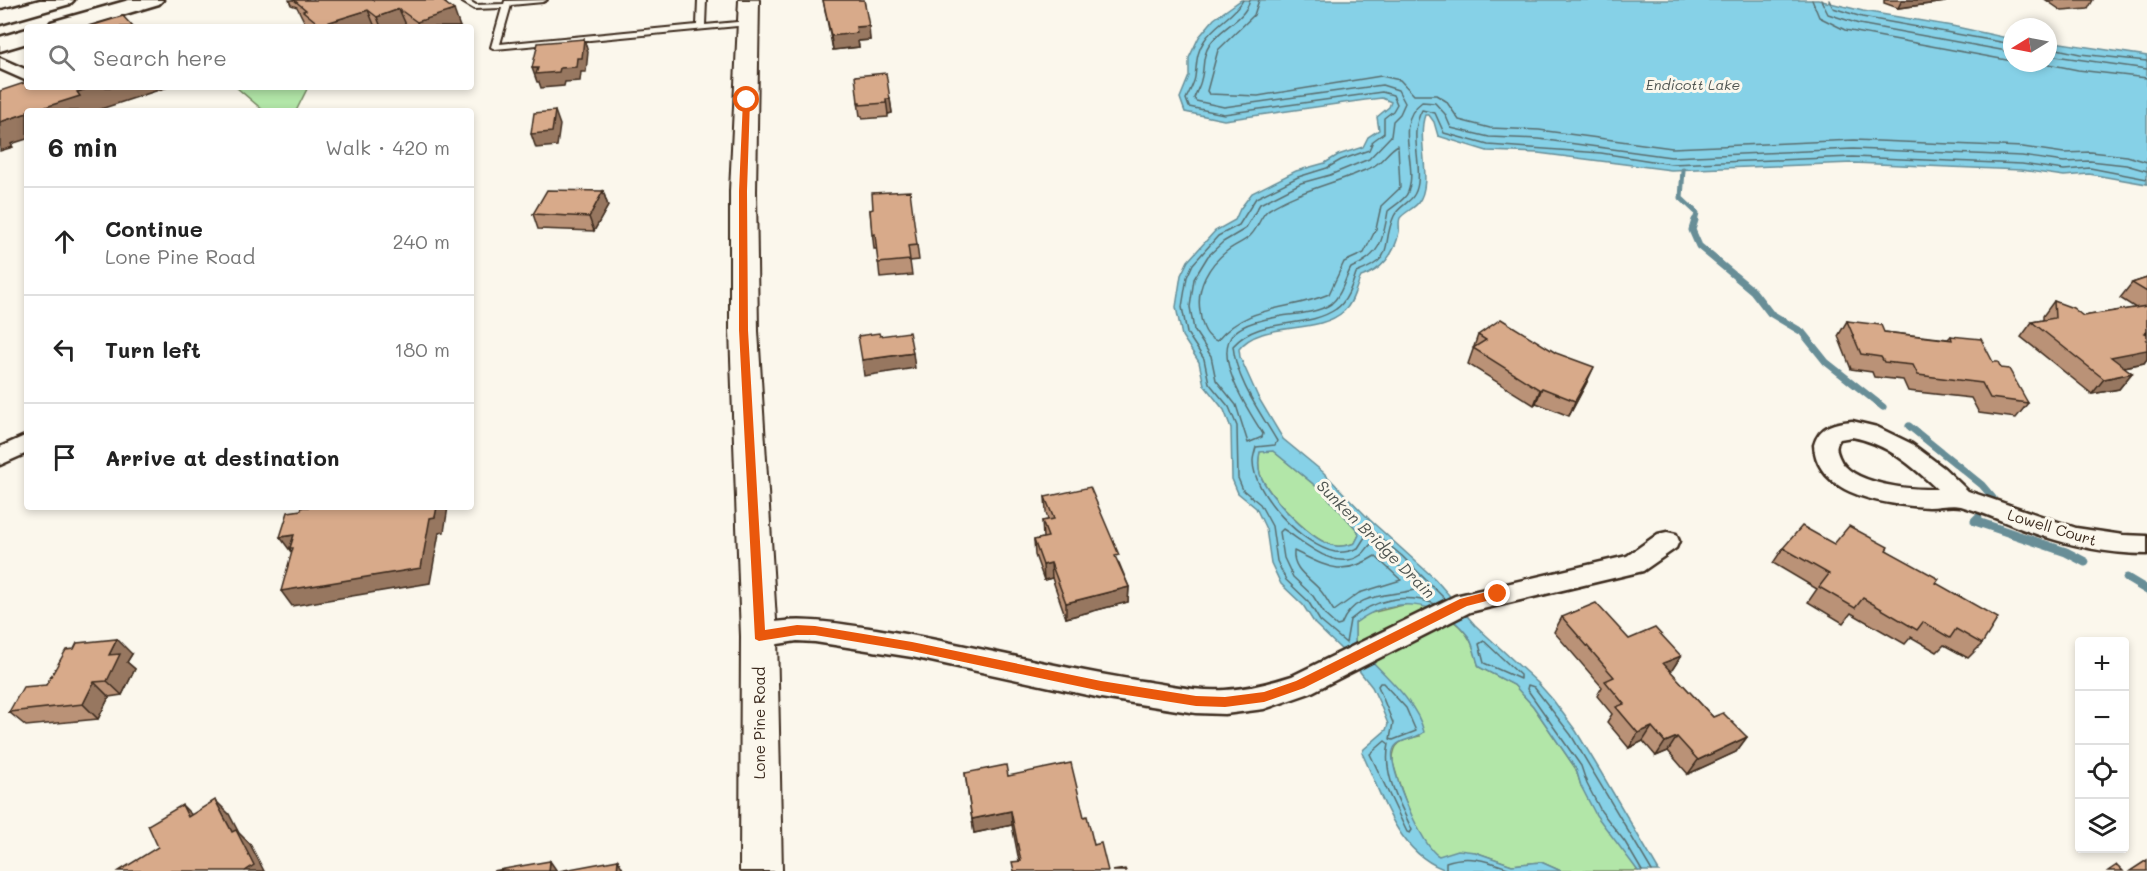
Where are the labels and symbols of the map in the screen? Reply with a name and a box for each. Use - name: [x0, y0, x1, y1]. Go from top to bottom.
- north arrow: [2003, 18, 2057, 72]
- water label: Endicott Lake: [1646, 75, 1740, 94]
- route start: [733, 86, 759, 112]
- water label: Sunken Bridge Drain: [1313, 475, 1440, 602]
- street label: Lowell Court: [2005, 504, 2099, 550]
- route end: [1484, 580, 1510, 606]
- street label: Lone Pine Road: [749, 667, 769, 779]

